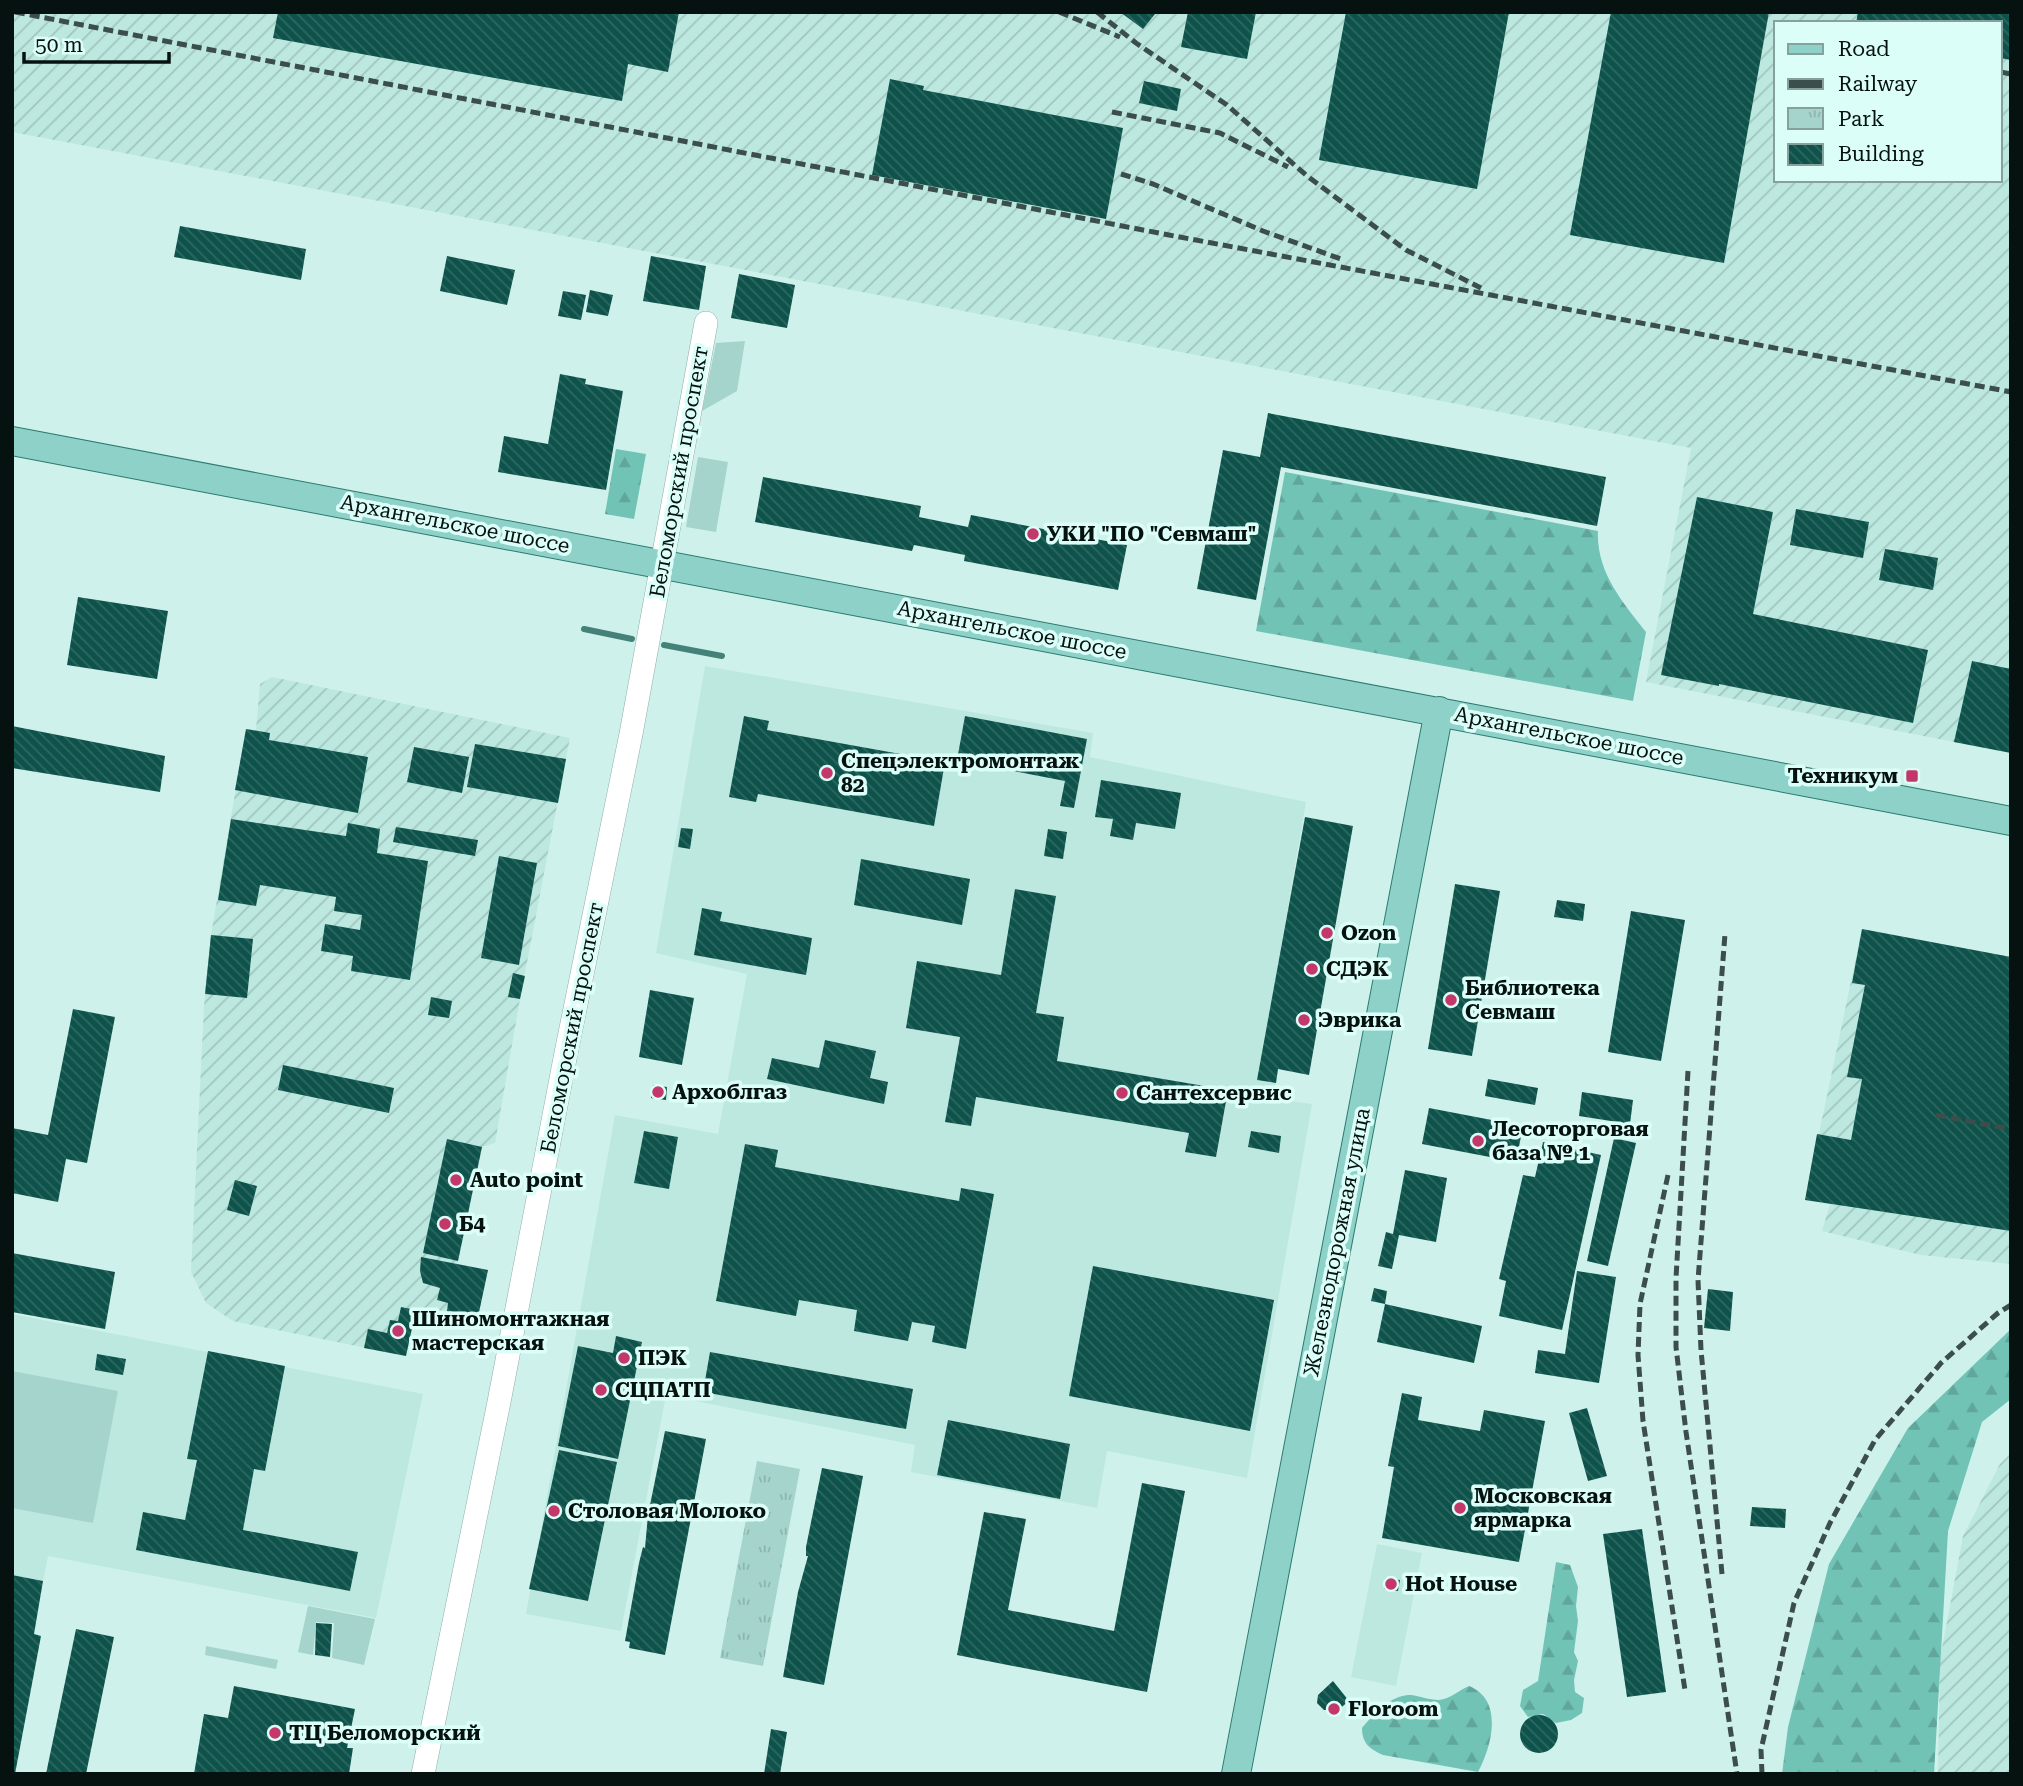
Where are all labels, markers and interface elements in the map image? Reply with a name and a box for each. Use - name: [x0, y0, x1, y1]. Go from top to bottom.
- scale bar: [24, 21, 170, 65]
- legend: [1774, 21, 2002, 182]
- text: 50 m: [35, 33, 83, 57]
- text: Road: [1838, 37, 1890, 61]
- text: Railway: [1838, 72, 1918, 96]
- text: Park: [1838, 107, 1884, 131]
- text: Building: [1838, 142, 1924, 166]
- street label: Беломорский проспект: [645, 344, 713, 600]
- street label: Архангельское шоссе: [338, 490, 572, 558]
- place label: УКИ "ПО "Севмаш": [1047, 522, 1257, 546]
- marker: УКИ "ПО "Севмаш": [1025, 526, 1041, 542]
- street label: Архангельское шоссе: [895, 596, 1129, 664]
- street label: Архангельское шоссе: [1452, 702, 1686, 770]
- place label: Спецэлектромонтаж 82: [841, 749, 1080, 797]
- place label: Техникум: [1787, 764, 1898, 788]
- marker: Спецэлектромонтаж 82: [819, 765, 835, 781]
- marker: Техникум: [1904, 768, 1920, 784]
- street label: Беломорский проспект: [536, 900, 608, 1155]
- place label: Ozon: [1341, 921, 1396, 945]
- marker: Ozon: [1319, 925, 1335, 941]
- place label: СДЭК: [1326, 957, 1389, 981]
- marker: СДЭК: [1304, 961, 1320, 977]
- place label: Библиотека Севмаш: [1465, 976, 1600, 1024]
- marker: Библиотека Севмаш: [1443, 992, 1459, 1008]
- place label: Эврика: [1318, 1008, 1402, 1032]
- marker: Эврика: [1296, 1012, 1312, 1028]
- place label: Архоблгаз: [672, 1080, 787, 1104]
- place label: Сантехсервис: [1136, 1081, 1292, 1105]
- marker: Архоблгаз: [650, 1084, 666, 1100]
- marker: Сантехсервис: [1114, 1085, 1130, 1101]
- street label: Железнодорожная улица: [1299, 1105, 1375, 1378]
- place label: Лесоторговая база № 1: [1492, 1117, 1649, 1165]
- marker: Лесоторговая база № 1: [1470, 1133, 1486, 1149]
- place label: Auto point: [470, 1168, 584, 1192]
- marker: Auto point: [448, 1172, 464, 1188]
- place label: Б4: [459, 1212, 486, 1236]
- marker: Б4: [437, 1216, 453, 1232]
- place label: Шиномонтажная мастерская: [412, 1307, 610, 1355]
- marker: Шиномонтажная мастерская: [390, 1323, 406, 1339]
- place label: ПЭК: [638, 1346, 687, 1370]
- marker: ПЭК: [616, 1350, 632, 1366]
- place label: СЦПАТП: [615, 1378, 711, 1402]
- marker: СЦПАТП: [593, 1382, 609, 1398]
- place label: Московская ярмарка: [1474, 1484, 1612, 1532]
- place label: Столовая Молоко: [568, 1499, 766, 1523]
- marker: Московская ярмарка: [1452, 1500, 1468, 1516]
- marker: Столовая Молоко: [546, 1503, 562, 1519]
- place label: Hot House: [1405, 1572, 1517, 1596]
- marker: Hot House: [1383, 1576, 1399, 1592]
- place label: Floroom: [1348, 1697, 1438, 1721]
- marker: Floroom: [1326, 1701, 1342, 1717]
- place label: ТЦ Беломорский: [289, 1721, 481, 1745]
- marker: ТЦ Беломорский: [267, 1725, 283, 1741]

